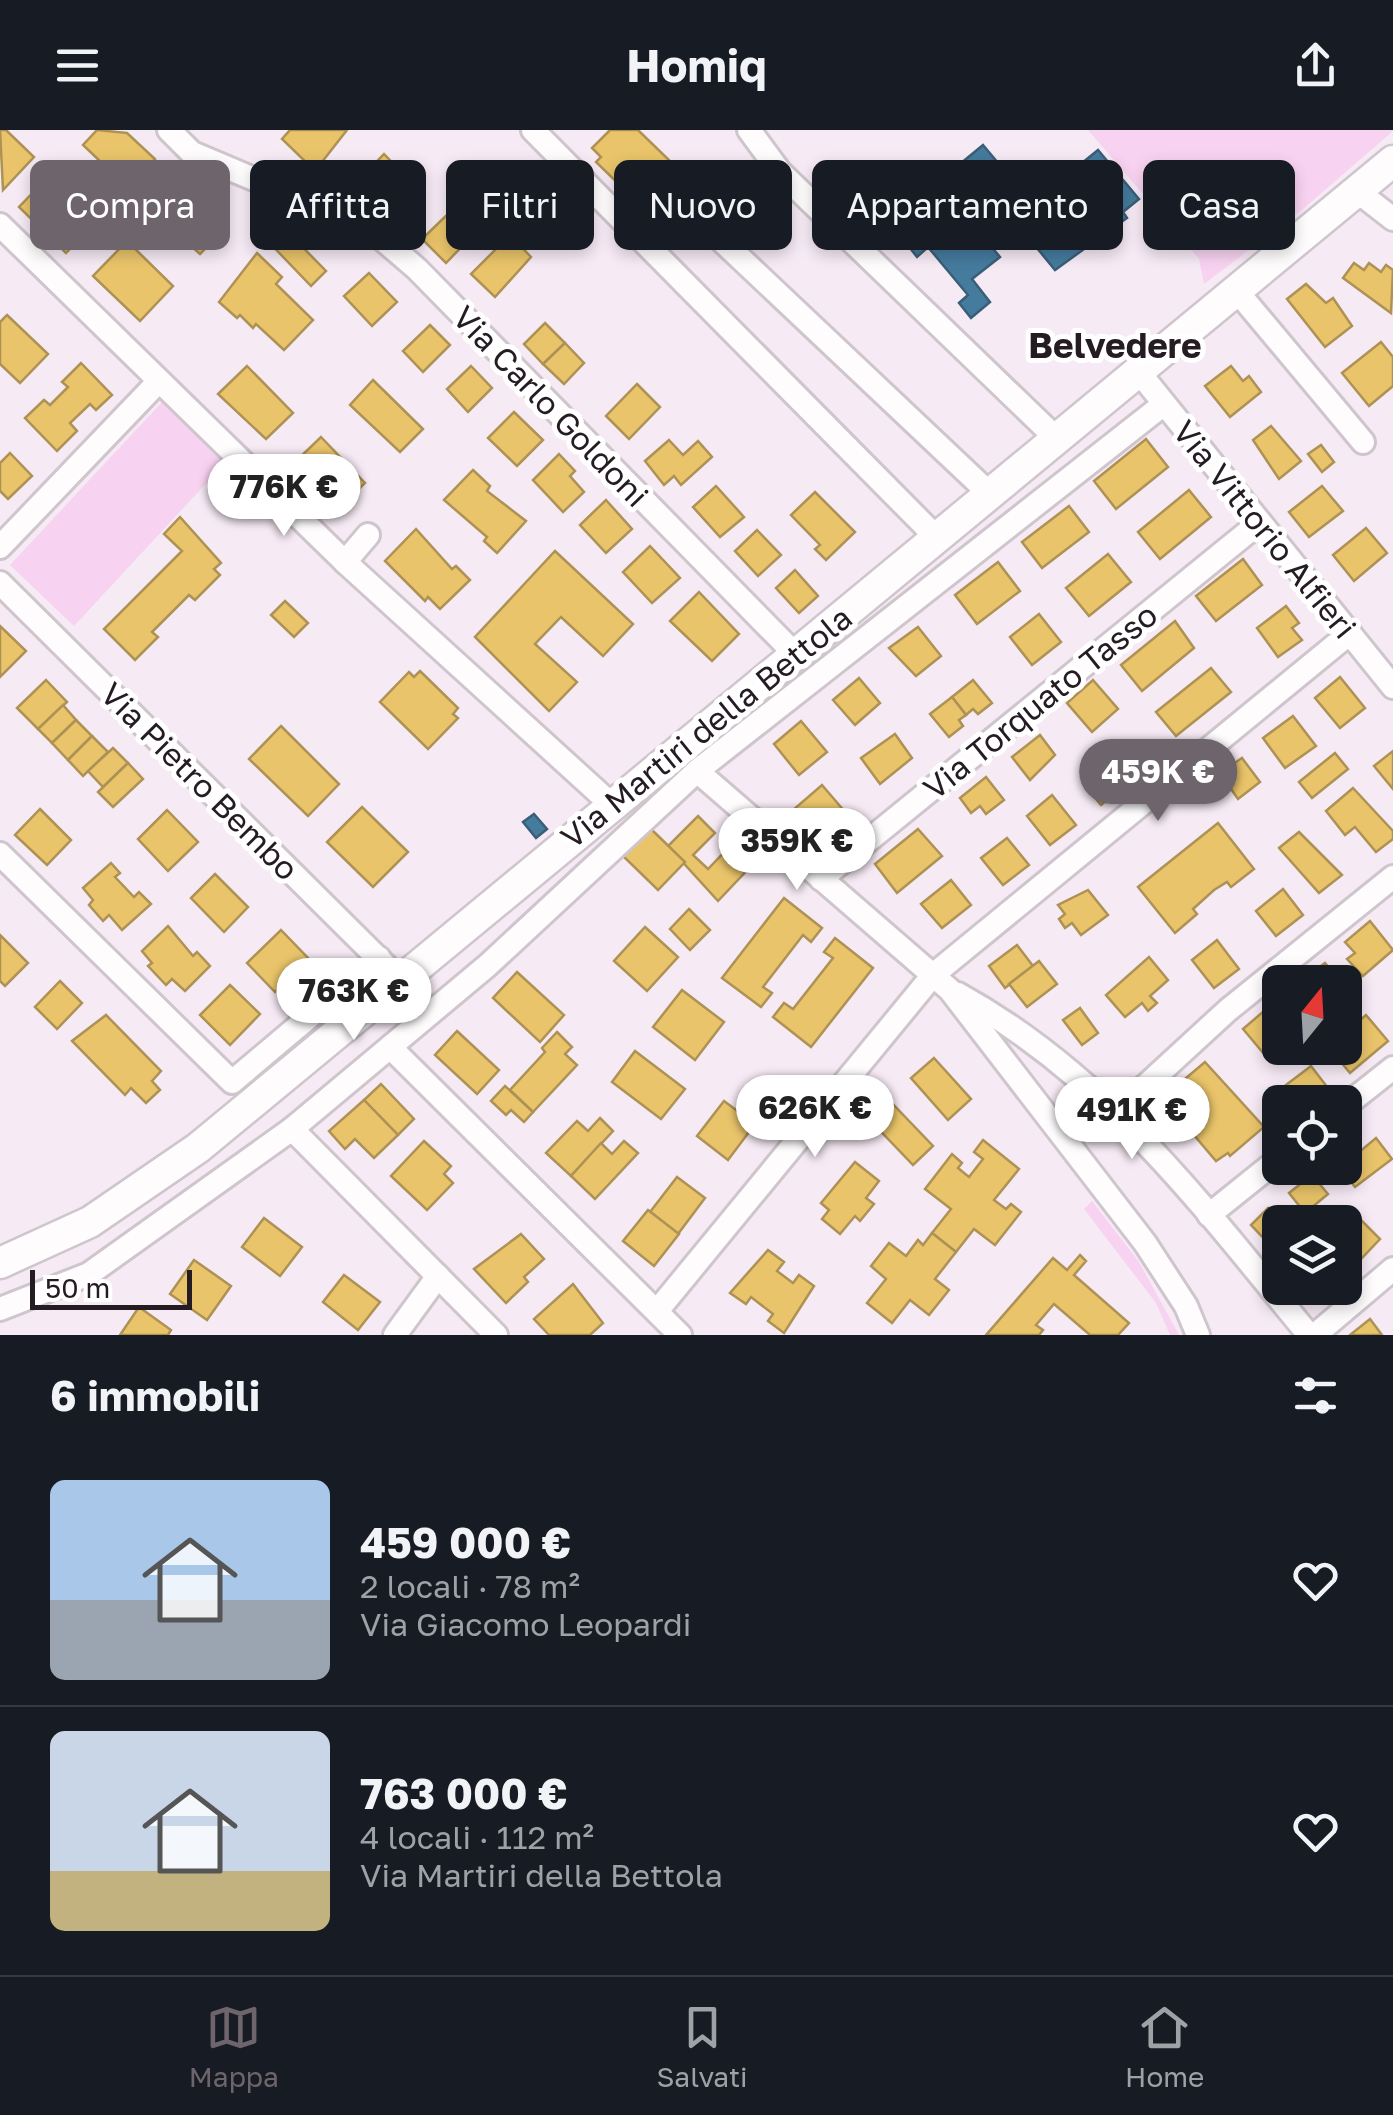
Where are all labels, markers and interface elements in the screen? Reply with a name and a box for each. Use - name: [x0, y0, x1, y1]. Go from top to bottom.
- icon: menu: [50, 38, 105, 93]
- text: Homiq: [626, 38, 767, 92]
- icon: share: [1288, 38, 1343, 93]
- chip: Compra: [30, 160, 230, 250]
- chip: Affitta: [250, 160, 426, 250]
- chip: Filtri: [446, 160, 594, 250]
- chip: Nuovo: [614, 160, 792, 250]
- chip: Appartamento: [812, 160, 1123, 250]
- chip: Casa: [1143, 160, 1295, 250]
- street label: Via Carlo Goldoni: [446, 298, 656, 514]
- district label: Belvedere: [1028, 324, 1202, 366]
- street label: Via Vittorio Alfieri: [1166, 412, 1364, 646]
- pin: 776K €: [203, 454, 365, 539]
- text: 776K €: [230, 467, 338, 505]
- street label: Via Torquato Tasso: [916, 595, 1164, 807]
- street label: Via Martiri della Bettola: [553, 598, 859, 856]
- street label: Via Pietro Bembo: [93, 674, 307, 888]
- pin: 459K €: [1077, 739, 1239, 824]
- text: 459K €: [1101, 752, 1215, 790]
- pin: 359K €: [716, 808, 878, 893]
- text: 359K €: [740, 821, 854, 859]
- pin: 763K €: [273, 958, 435, 1043]
- north arrow: [1262, 965, 1362, 1065]
- map controls: [1262, 965, 1362, 1305]
- text: 763K €: [298, 971, 410, 1009]
- pin: 626K €: [734, 1075, 896, 1160]
- pin: 491K €: [1051, 1077, 1213, 1162]
- button: locate: [1262, 1085, 1362, 1185]
- text: 626K €: [758, 1088, 872, 1126]
- text: 491K €: [1077, 1090, 1187, 1128]
- button: layers: [1262, 1205, 1362, 1305]
- scale bar: [30, 1265, 192, 1310]
- text: 50 m: [45, 1271, 110, 1304]
- icon: filters: [1288, 1368, 1343, 1423]
- text: 6 immobili: [50, 1370, 260, 1420]
- text: 459 000 €: [360, 1517, 571, 1567]
- icon: home: [130, 1520, 250, 1640]
- icon: heart: [1288, 1553, 1343, 1608]
- text: 2 locali · 78 m²: [360, 1567, 580, 1605]
- text: Via Giacomo Leopardi: [360, 1605, 691, 1643]
- text: 763 000 €: [360, 1768, 568, 1818]
- icon: home: [130, 1771, 250, 1891]
- icon: heart: [1288, 1804, 1343, 1859]
- text: 4 locali · 112 m²: [360, 1818, 594, 1856]
- text: Via Martiri della Bettola: [360, 1856, 723, 1894]
- tab: Mappa: [189, 2000, 279, 2093]
- tab: Salvati: [656, 2000, 748, 2093]
- tab: Home: [1125, 2000, 1204, 2093]

